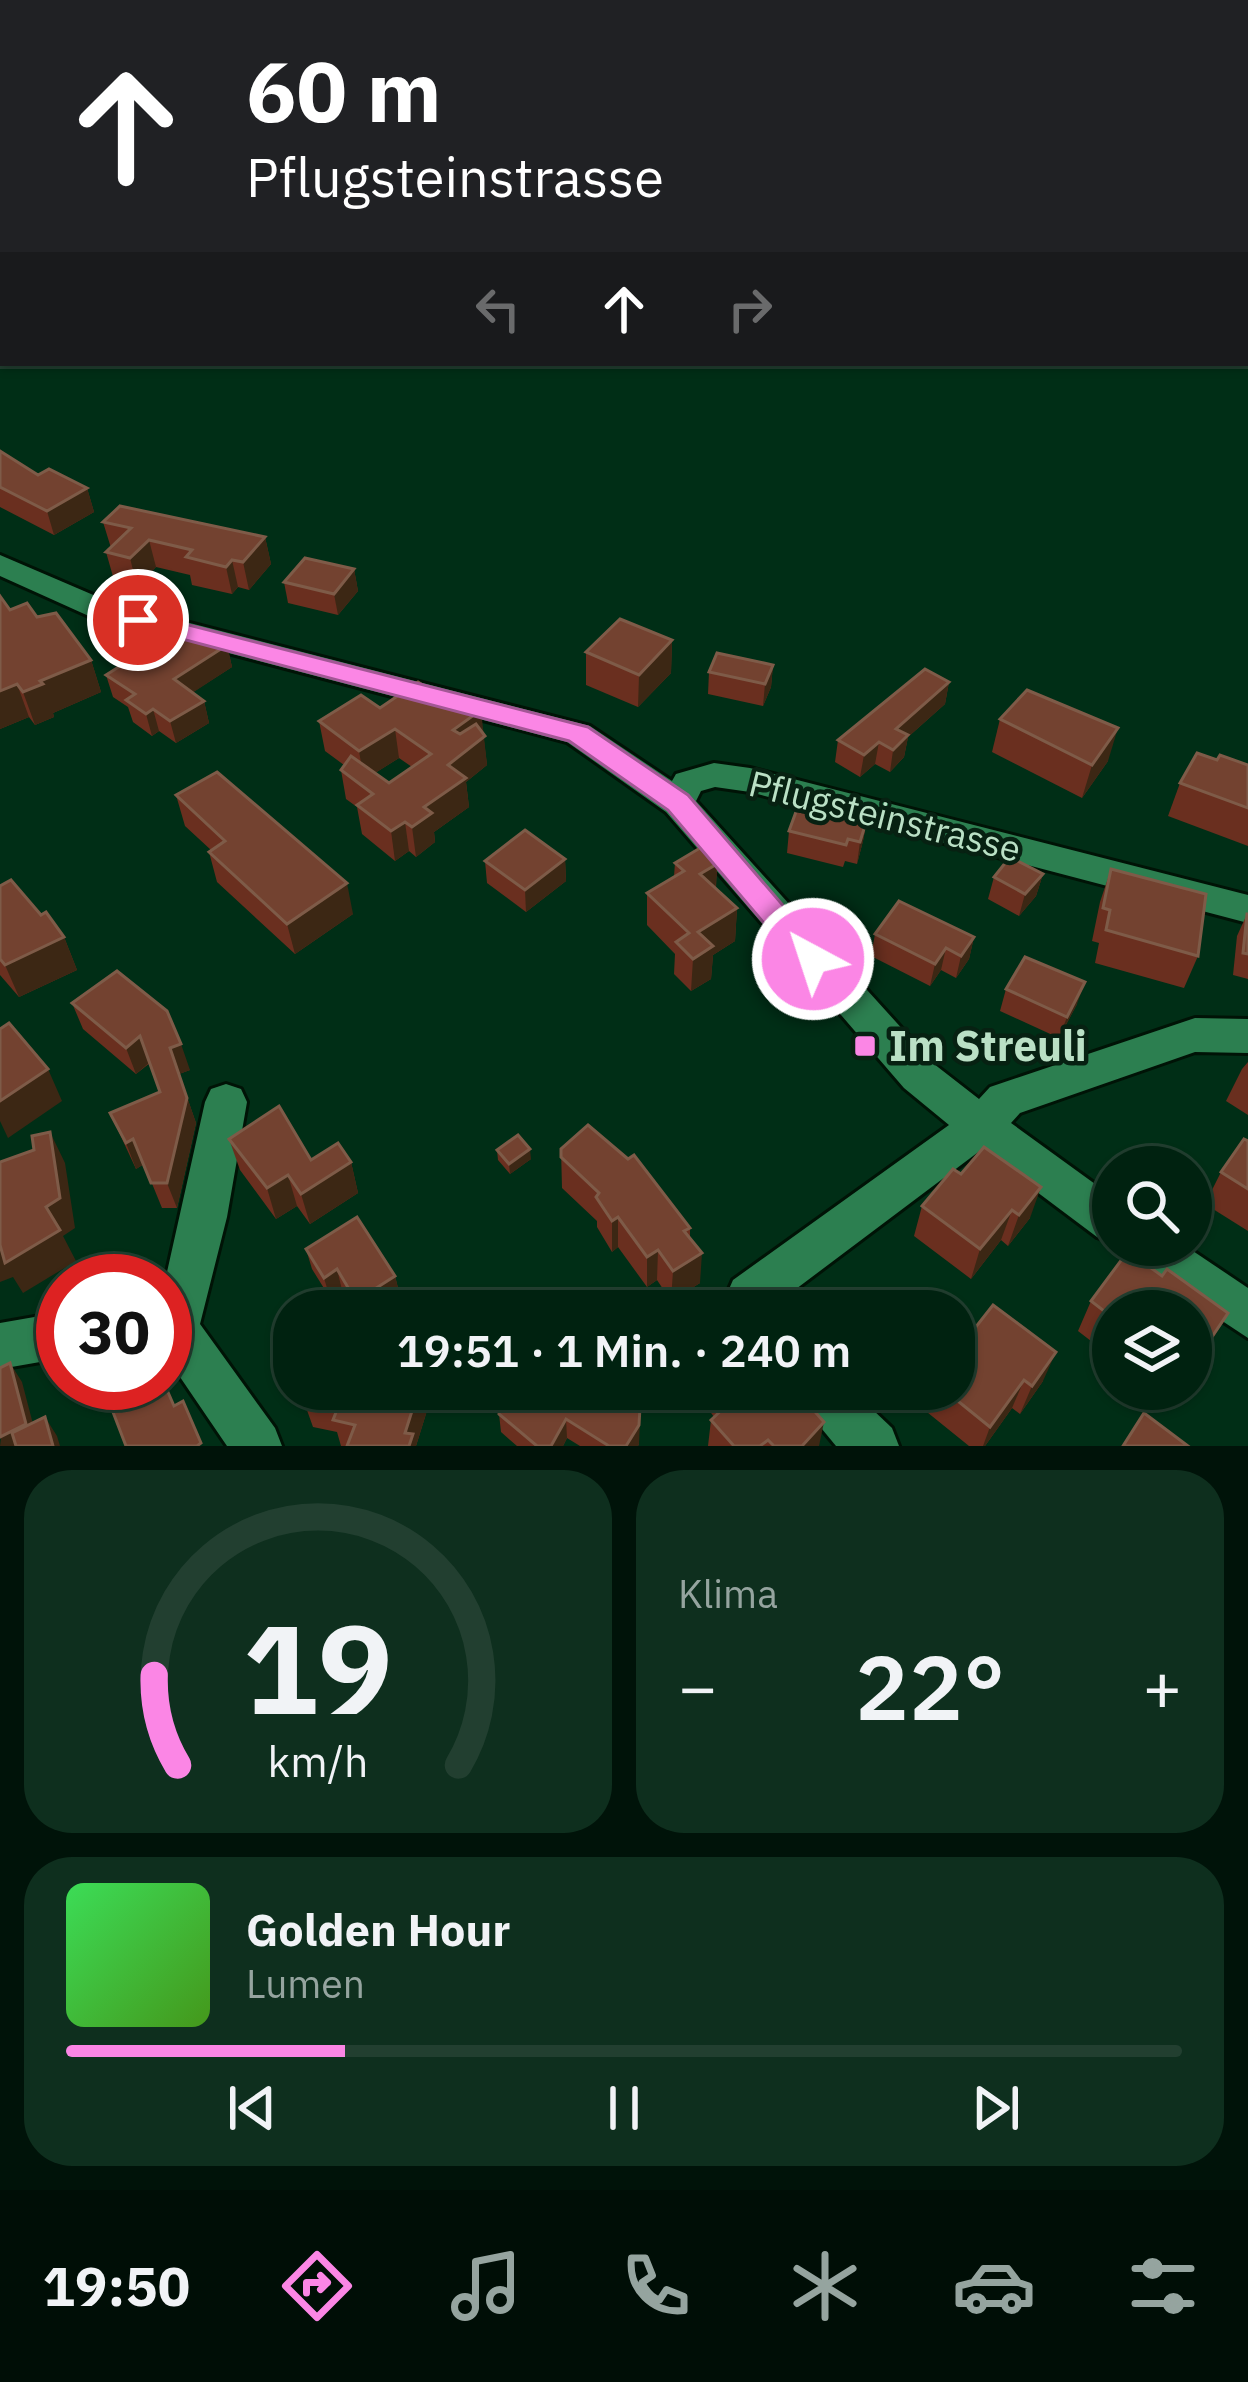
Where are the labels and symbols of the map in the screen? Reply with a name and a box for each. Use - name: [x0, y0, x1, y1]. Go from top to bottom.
- pin: [87, 569, 189, 671]
- street label: Pflugsteinstrasse: [744, 759, 1026, 872]
- position arrow: [750, 896, 876, 1022]
- place label: Im Streuli: [889, 1018, 1087, 1073]
- marker: Im Streuli: [852, 1033, 878, 1059]
- speed limit sign: 30: [36, 1254, 192, 1410]

